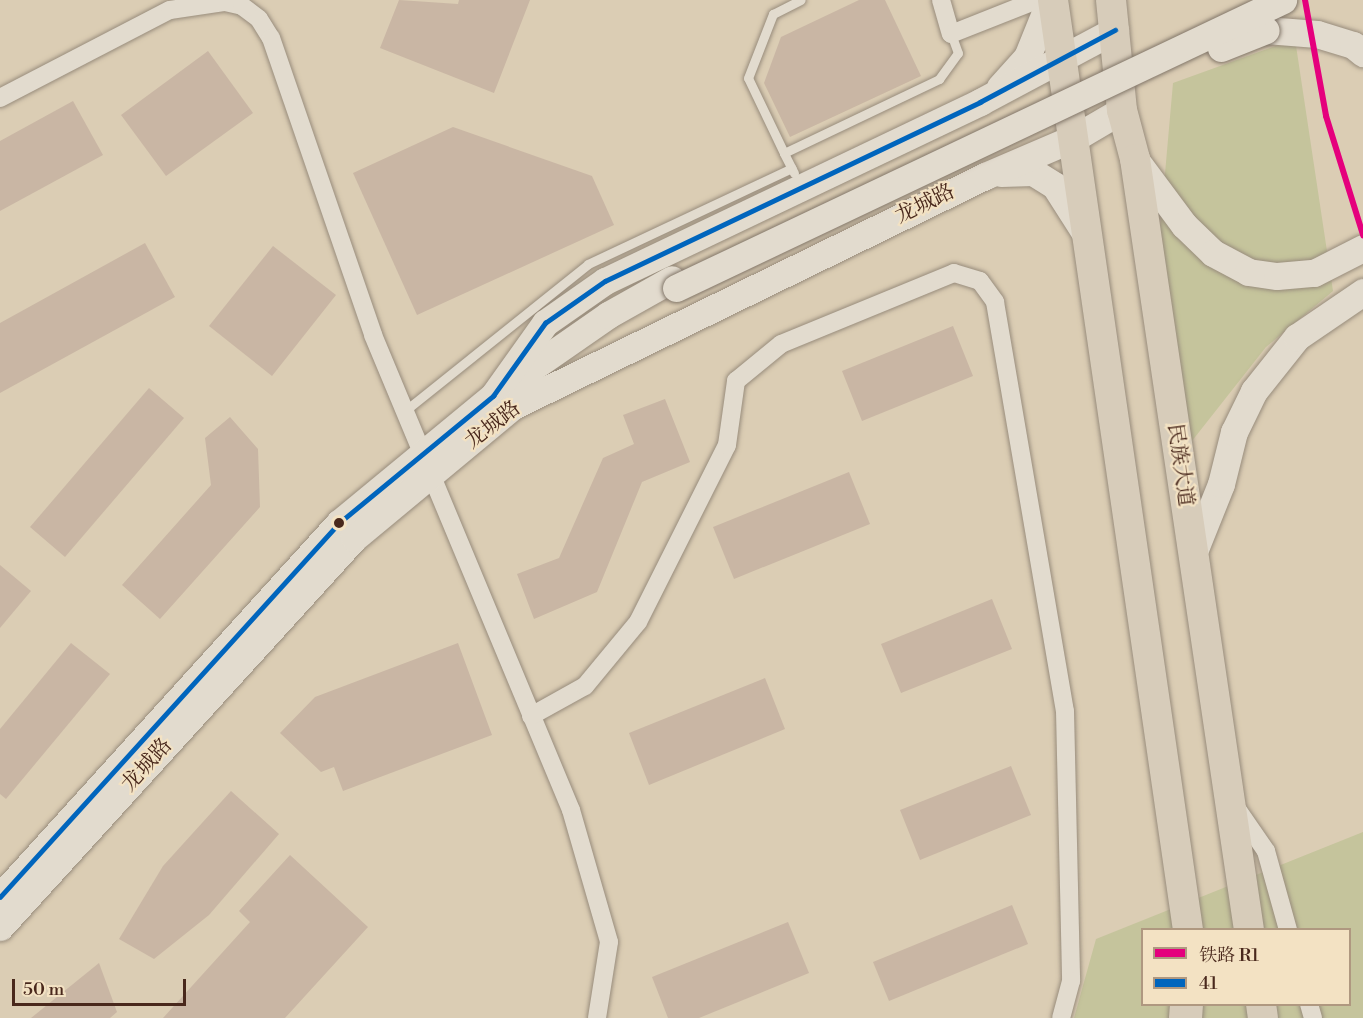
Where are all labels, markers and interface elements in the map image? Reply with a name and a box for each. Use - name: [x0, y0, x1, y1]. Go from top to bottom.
- street label: 龙城路: [891, 179, 959, 229]
- street label: 龙城路: [460, 396, 526, 454]
- street label: 民族大道: [1162, 422, 1198, 508]
- unlabelled marker: [333, 517, 345, 529]
- street label: 龙城路: [117, 733, 177, 797]
- legend: [1141, 928, 1351, 1006]
- text: 铁路 R1: [1199, 944, 1259, 967]
- scale bar: [15, 967, 189, 1005]
- text: 41: [1199, 972, 1217, 995]
- text: 50 m: [23, 978, 64, 1001]

